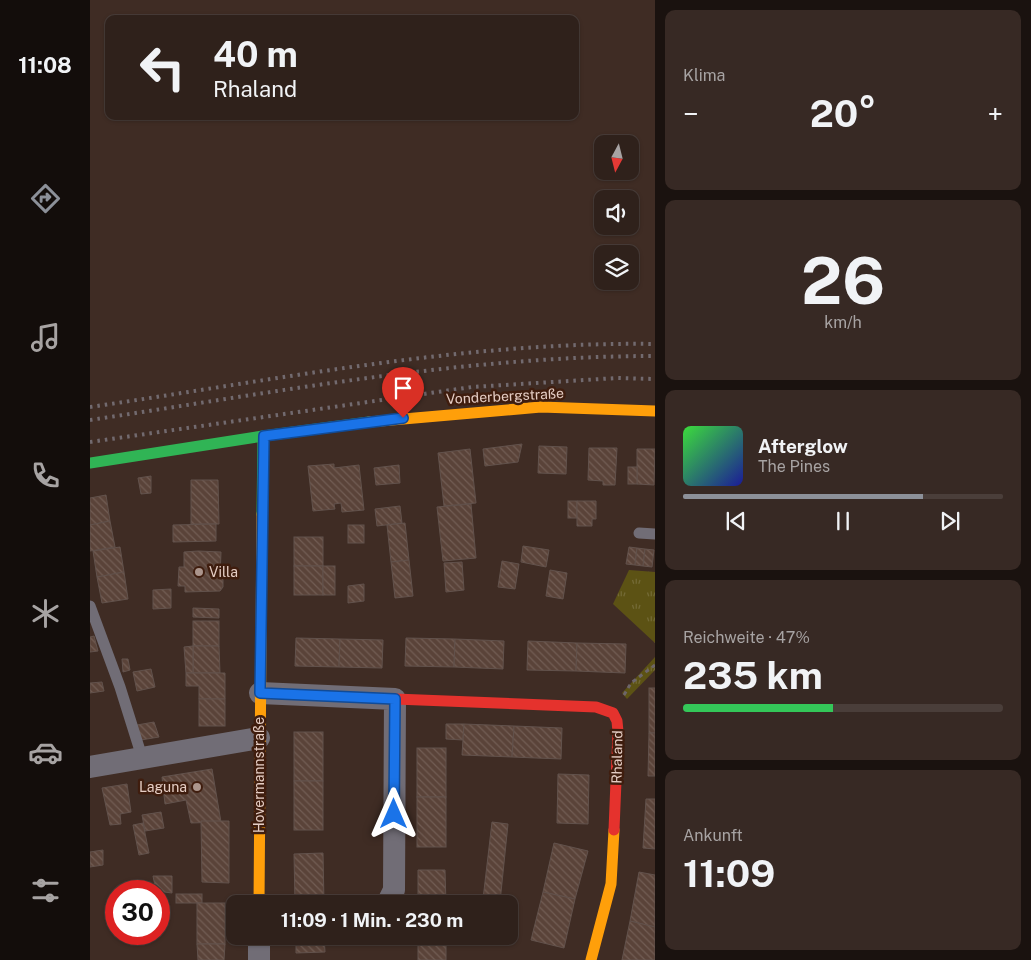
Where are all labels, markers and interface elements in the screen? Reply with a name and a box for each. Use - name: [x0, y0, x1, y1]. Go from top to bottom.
- text: 40 m: [213, 34, 298, 75]
- icon: left: [130, 35, 195, 100]
- text: 11:08: [18, 52, 72, 78]
- text: Klima: [683, 66, 725, 85]
- text: Rhaland: [213, 76, 297, 102]
- text: 20°: [810, 91, 876, 136]
- text: −: [683, 97, 699, 130]
- text: +: [987, 97, 1003, 130]
- north arrow: [594, 135, 639, 180]
- map controls: [594, 135, 639, 290]
- icon: directions: [28, 181, 63, 216]
- button: sound: [594, 190, 639, 235]
- text: 26: [801, 242, 885, 319]
- button: layers: [594, 245, 639, 290]
- text: km/h: [824, 313, 862, 332]
- icon: music: [28, 320, 63, 355]
- pin: [382, 367, 424, 418]
- icon: arrive: [389, 374, 417, 402]
- street label: Vonderbergstraße: [446, 385, 564, 407]
- text: Afterglow: [758, 435, 848, 457]
- text: The Pines: [758, 457, 830, 476]
- icon: phone: [28, 458, 63, 493]
- icon: previous: [722, 507, 750, 535]
- icon: pause: [829, 507, 857, 535]
- icon: next: [936, 507, 964, 535]
- place label: Villa: [209, 564, 238, 580]
- marker: Villa: [193, 566, 205, 578]
- icon: climate: [28, 596, 63, 631]
- text: Reichweite · 47%: [683, 628, 810, 647]
- text: 235 km: [683, 653, 823, 698]
- street label: Hovermannstraße: [251, 717, 267, 833]
- street label: Rhaland: [609, 730, 625, 784]
- icon: car: [28, 735, 63, 770]
- place label: Laguna: [139, 779, 187, 795]
- marker: Laguna: [191, 781, 203, 793]
- position arrow: [367, 787, 419, 839]
- text: Ankunft: [683, 826, 743, 845]
- text: 11:09: [683, 851, 775, 896]
- icon: filters: [28, 873, 63, 908]
- speed limit sign: 30: [105, 880, 170, 945]
- text: 11:09 · 1 Min. · 230 m: [281, 909, 463, 931]

